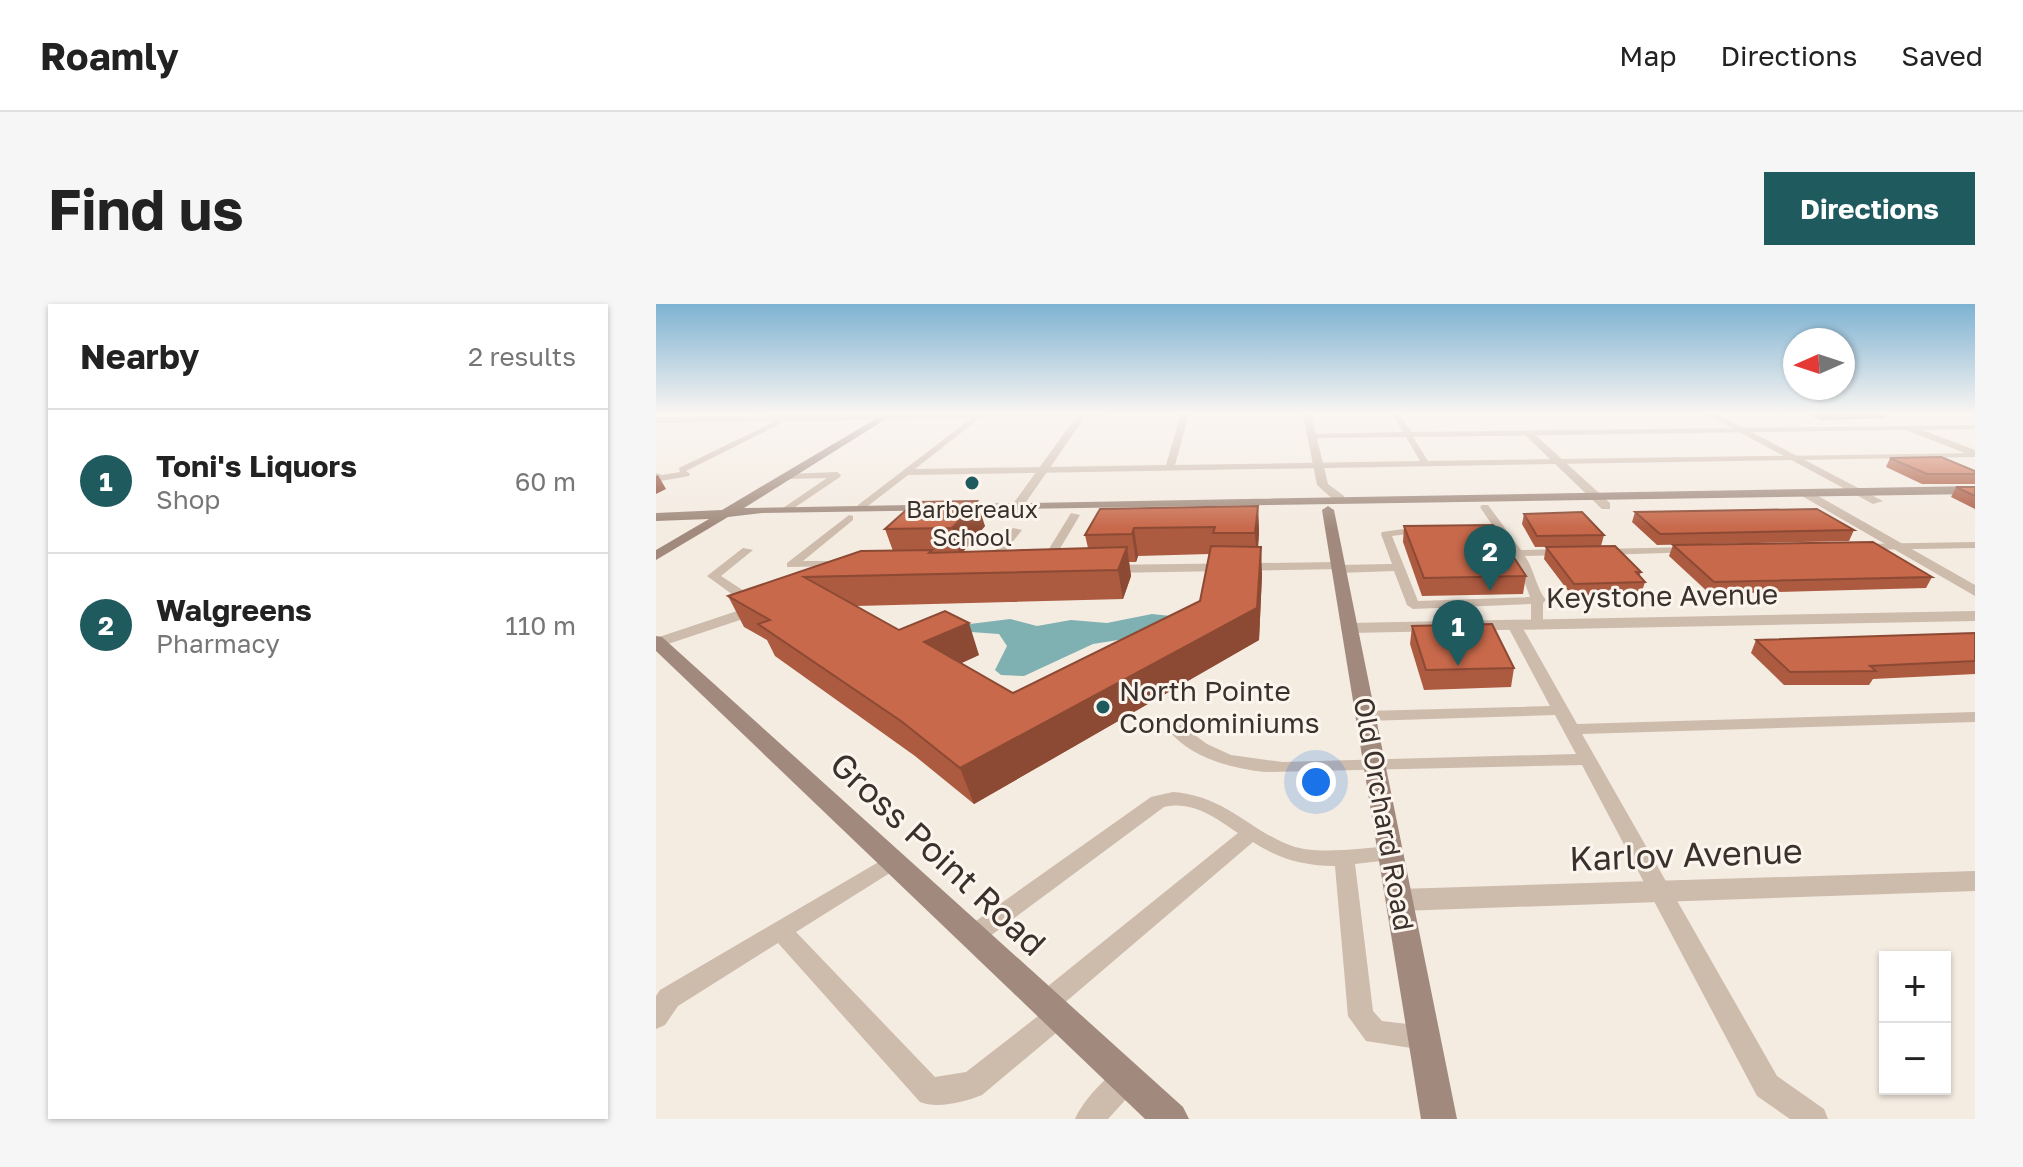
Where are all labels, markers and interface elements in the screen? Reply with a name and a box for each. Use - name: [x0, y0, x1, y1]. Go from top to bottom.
- text: Roamly: [40, 33, 179, 78]
- text: Map: [1619, 39, 1676, 72]
- text: Directions: [1720, 39, 1857, 72]
- text: Saved: [1901, 39, 1983, 72]
- button: Directions: [1764, 172, 1975, 245]
- text: Find us: [48, 175, 244, 242]
- north arrow: [1783, 328, 1855, 400]
- text: Nearby: [80, 336, 200, 376]
- text: 2 results: [468, 341, 576, 372]
- text: Toni's Liquors: [156, 448, 357, 484]
- text: 1: [99, 466, 113, 497]
- text: 60 m: [515, 466, 576, 497]
- marker: Barbereaux School: [963, 474, 981, 492]
- text: Shop: [156, 484, 220, 515]
- place label: Barbereaux School: [906, 494, 1038, 551]
- pin: 2: [1464, 525, 1516, 591]
- street label: Keystone Avenue: [1546, 577, 1778, 614]
- text: Walgreens: [156, 592, 312, 628]
- pin: 1: [1432, 600, 1484, 666]
- text: 2: [98, 610, 114, 641]
- text: 110 m: [505, 610, 576, 641]
- text: Pharmacy: [156, 628, 280, 659]
- place label: North Pointe Condominiums: [1119, 674, 1320, 739]
- street label: Old Orchard Road: [1348, 694, 1421, 933]
- marker: North Pointe Condominiums: [1094, 698, 1112, 716]
- street label: Gross Point Road: [823, 743, 1054, 963]
- your location: [1296, 762, 1336, 802]
- street label: Karlov Avenue: [1569, 830, 1803, 878]
- map controls: [1879, 951, 1951, 1095]
- button: +: [1879, 951, 1951, 1023]
- button: −: [1879, 1023, 1951, 1095]

